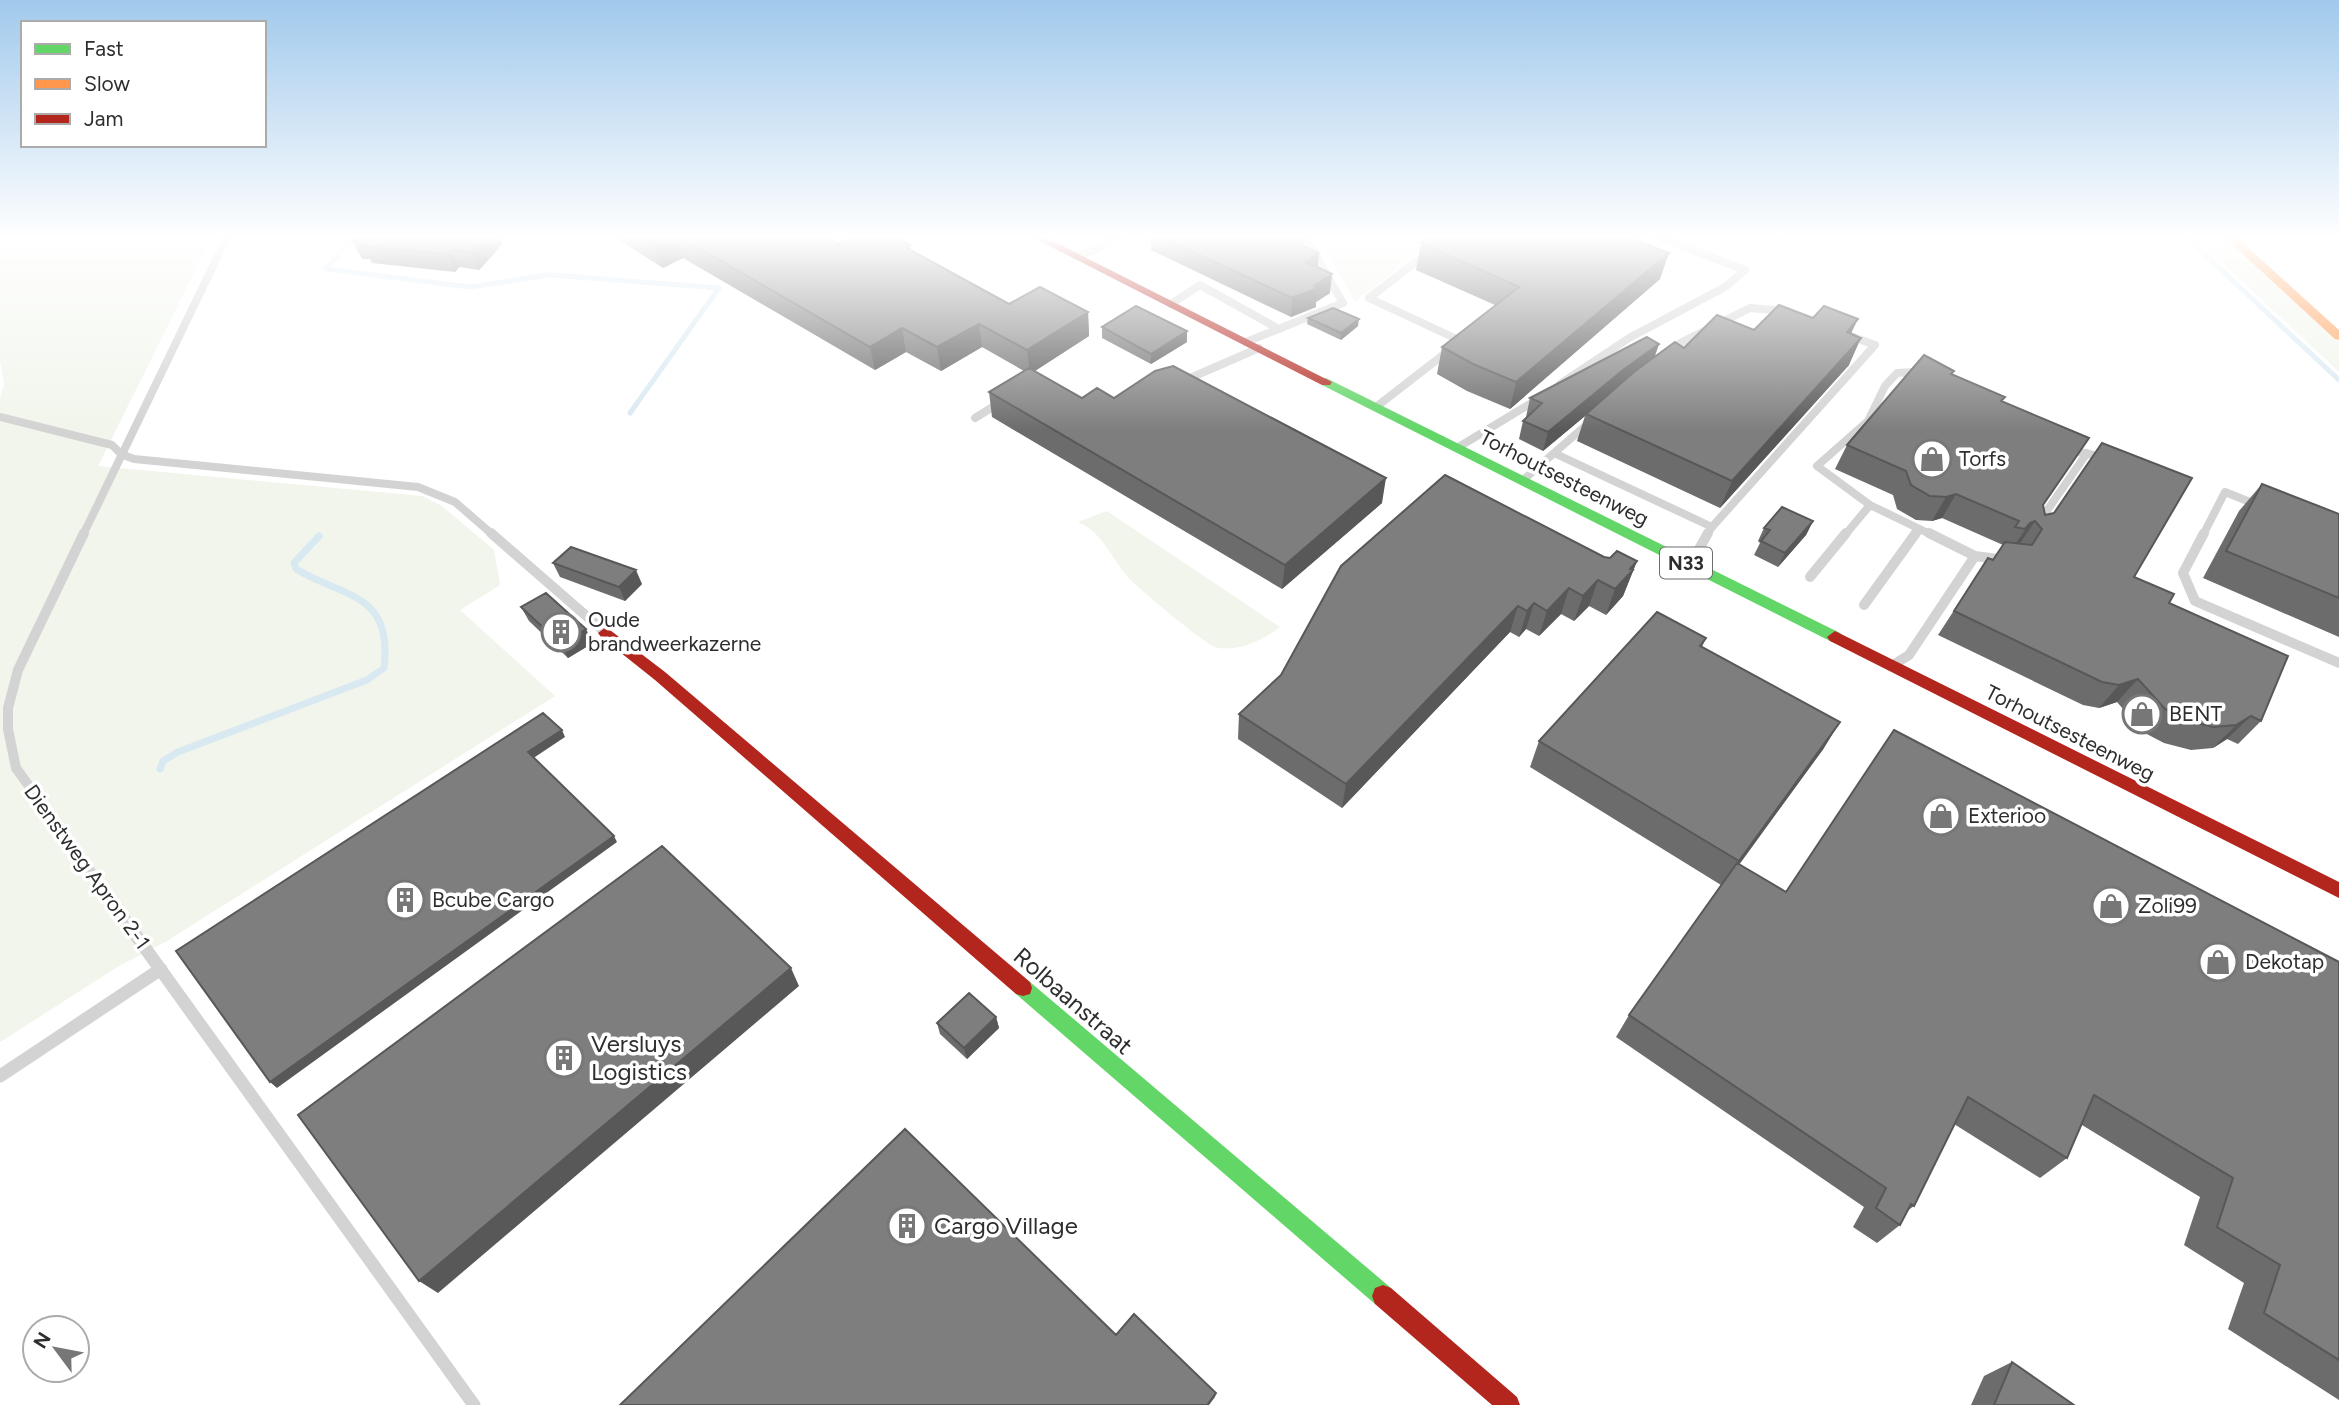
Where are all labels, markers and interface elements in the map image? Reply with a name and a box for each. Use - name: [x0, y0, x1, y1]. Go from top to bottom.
- legend: [21, 21, 266, 147]
- text: Fast: [84, 36, 124, 61]
- text: Slow: [84, 71, 130, 96]
- text: Jam: [84, 106, 123, 131]
- street label: Torhoutsesteenweg: [1475, 424, 1653, 531]
- shop icon: Torfs: [1911, 438, 1953, 480]
- place label: Torfs: [1959, 446, 2006, 471]
- road number: N33: [1660, 548, 1712, 578]
- place label: Oude brandweerkazerne: [588, 607, 761, 656]
- building icon: Oude brandweerkazerne: [540, 611, 582, 653]
- street label: Torhoutsesteenweg: [1981, 679, 2159, 786]
- shop icon: BENT: [2121, 693, 2163, 735]
- place label: BENT: [2169, 701, 2223, 726]
- street label: Dienstweg Apron 2-1: [19, 780, 156, 954]
- shop icon: Exterioo: [1920, 795, 1962, 837]
- place label: Exterioo: [1968, 803, 2046, 828]
- building icon: Bcube Cargo: [384, 879, 426, 921]
- shop icon: Zoli99: [2090, 885, 2132, 927]
- place label: Bcube Cargo: [432, 887, 554, 912]
- place label: Zoli99: [2138, 893, 2197, 918]
- street label: Rolbaanstraat: [1008, 941, 1139, 1060]
- shop icon: Dekotap: [2197, 941, 2239, 983]
- place label: Dekotap: [2245, 949, 2324, 974]
- place label: Versluys Logistics: [591, 1029, 687, 1086]
- building icon: Versluys Logistics: [543, 1037, 585, 1079]
- building icon: Cargo Village: [886, 1205, 928, 1247]
- place label: Cargo Village: [934, 1211, 1078, 1240]
- north arrow: [21, 1314, 91, 1384]
- text: N: [28, 1328, 56, 1353]

